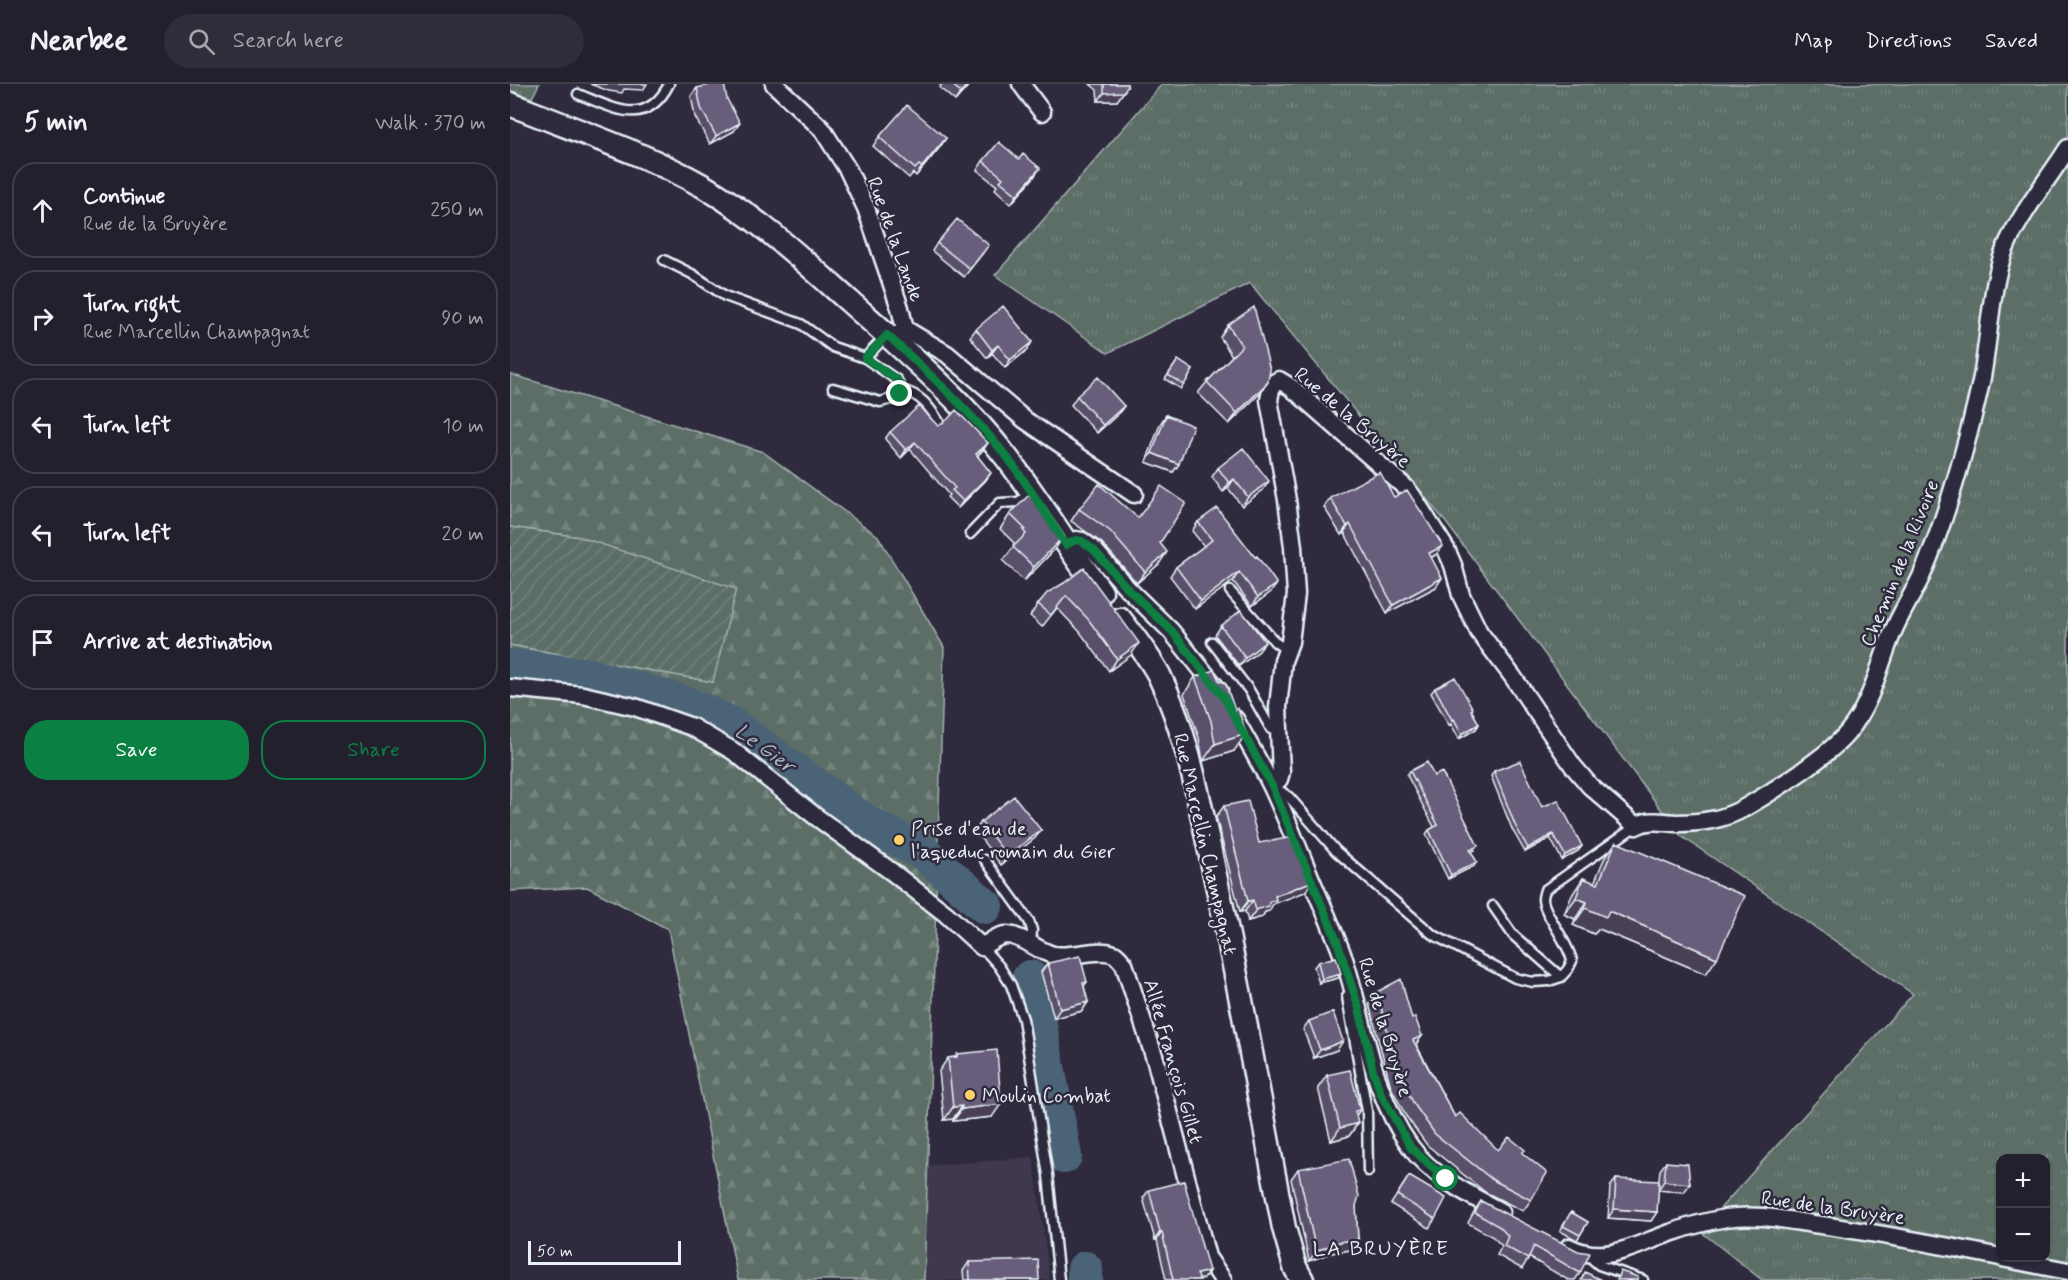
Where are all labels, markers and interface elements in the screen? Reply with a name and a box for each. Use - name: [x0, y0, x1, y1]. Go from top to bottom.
- search box: [164, 14, 584, 68]
- text: Nearbee: [30, 23, 128, 60]
- icon: search: [185, 25, 218, 58]
- text: Search here: [233, 27, 344, 55]
- text: Map: [1794, 27, 1833, 55]
- text: Directions: [1866, 27, 1952, 55]
- text: Saved: [1985, 27, 2038, 55]
- text: 5 min: [24, 106, 88, 140]
- text: Walk · 370 m: [375, 110, 486, 137]
- street label: Rue de la Lande: [860, 173, 930, 306]
- text: Continue: [83, 183, 165, 211]
- icon: ahead: [26, 194, 59, 227]
- text: 250 m: [430, 197, 484, 224]
- text: Rue de la Bruyère: [83, 211, 228, 238]
- text: Turn right: [83, 291, 181, 319]
- icon: right: [26, 302, 59, 335]
- text: 90 m: [441, 305, 484, 332]
- text: Rue Marcellin Champagnat: [83, 319, 310, 346]
- street label: Rue de la Bruyère: [1288, 361, 1416, 475]
- route end: [886, 380, 912, 406]
- icon: left: [26, 410, 59, 443]
- text: Turn left: [83, 412, 171, 440]
- text: 10 m: [442, 413, 484, 440]
- street label: Chemin de la Rivoire: [1855, 476, 1946, 651]
- icon: left: [26, 518, 59, 551]
- text: Turn left: [83, 520, 171, 548]
- text: 20 m: [441, 521, 484, 548]
- icon: arrive: [26, 626, 59, 659]
- text: Arrive at destination: [83, 628, 273, 656]
- water label: Le Gier: [729, 718, 803, 782]
- button: Save: [24, 720, 249, 780]
- button: Share: [261, 720, 486, 780]
- street label: Rue Marcellin Champagnat: [1165, 731, 1243, 958]
- place label: Prise d'eau de l'aqueduc romain du Gier: [911, 816, 1116, 866]
- marker: Prise d'eau de l'aqueduc romain du Gier: [892, 833, 906, 847]
- street label: Rue de la Bruyère: [1351, 954, 1419, 1101]
- street label: Allée François Gillet: [1136, 976, 1209, 1147]
- place label: Moulin Combat: [982, 1083, 1111, 1110]
- marker: Moulin Combat: [963, 1088, 977, 1102]
- map controls: [1996, 1154, 2050, 1262]
- button: +: [1996, 1154, 2050, 1208]
- route start: [1432, 1165, 1458, 1191]
- street label: Rue de la Bruyère: [1759, 1185, 1906, 1232]
- button: −: [1996, 1208, 2050, 1262]
- district label: LA BRUYÈRE: [1313, 1235, 1449, 1263]
- scale bar: [528, 1238, 681, 1266]
- text: 50 m: [537, 1241, 573, 1262]

